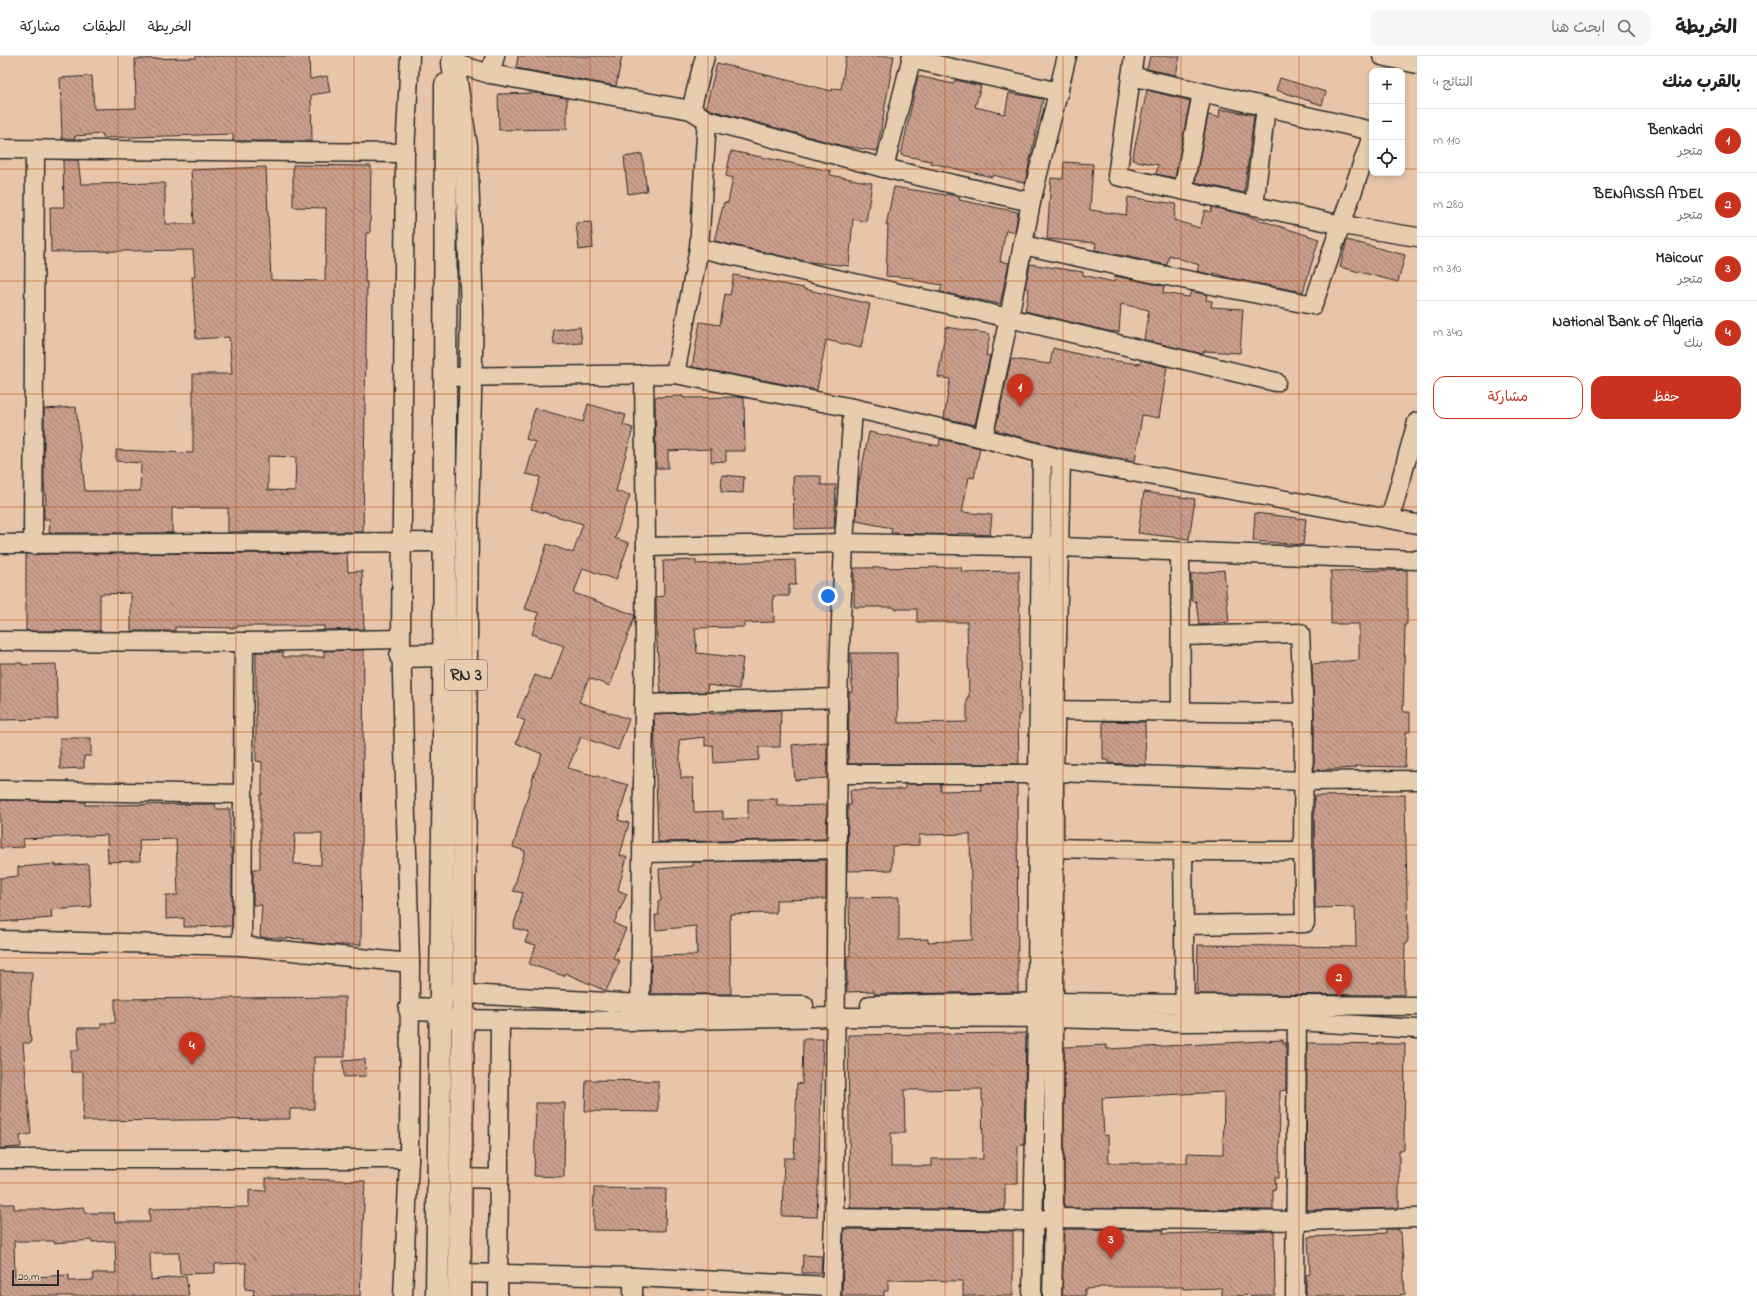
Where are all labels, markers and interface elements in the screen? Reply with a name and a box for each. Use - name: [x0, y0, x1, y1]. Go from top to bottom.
- search box: [1371, 10, 1651, 46]
- text: الخريطة: [1675, 15, 1737, 42]
- text: مشاركة: [20, 17, 60, 38]
- text: الطبقات: [82, 17, 126, 38]
- text: الخريطة: [148, 17, 191, 38]
- text: ابحث هنا: [1551, 17, 1605, 39]
- icon: search: [1615, 17, 1637, 39]
- map controls: [1369, 68, 1405, 176]
- button: +: [1369, 68, 1405, 104]
- text: بالقرب منك: [1662, 70, 1741, 95]
- text: النتائج: 4: [1433, 73, 1473, 92]
- button: −: [1369, 104, 1405, 140]
- text: Benkadri: [1648, 119, 1703, 141]
- text: 110 m: [1433, 131, 1460, 150]
- text: 1: [1726, 131, 1730, 150]
- button: locate: [1369, 140, 1405, 176]
- text: متجر: [1678, 142, 1703, 161]
- text: BENAISSA ADEL: [1594, 183, 1703, 205]
- text: 280 m: [1433, 195, 1463, 214]
- text: 2: [1725, 195, 1731, 214]
- text: متجر: [1678, 206, 1703, 225]
- text: Maicour: [1655, 247, 1703, 269]
- text: 310 m: [1433, 259, 1461, 278]
- text: 3: [1725, 259, 1731, 278]
- text: متجر: [1678, 270, 1703, 289]
- text: National Bank of Algeria: [1552, 311, 1703, 333]
- text: 340 m: [1433, 323, 1463, 342]
- text: 4: [1725, 323, 1731, 342]
- text: بنك: [1684, 334, 1703, 353]
- pin: 1: [1007, 374, 1033, 407]
- button: مشاركة: [1433, 376, 1583, 419]
- button: حفظ: [1591, 376, 1741, 419]
- your location: [818, 586, 838, 606]
- road number: RN 3: [445, 660, 487, 690]
- pin: 2: [1326, 964, 1352, 997]
- pin: 4: [179, 1032, 205, 1065]
- pin: 3: [1098, 1226, 1124, 1259]
- scale bar: [12, 1268, 59, 1287]
- text: 20 m: [18, 1269, 40, 1285]

